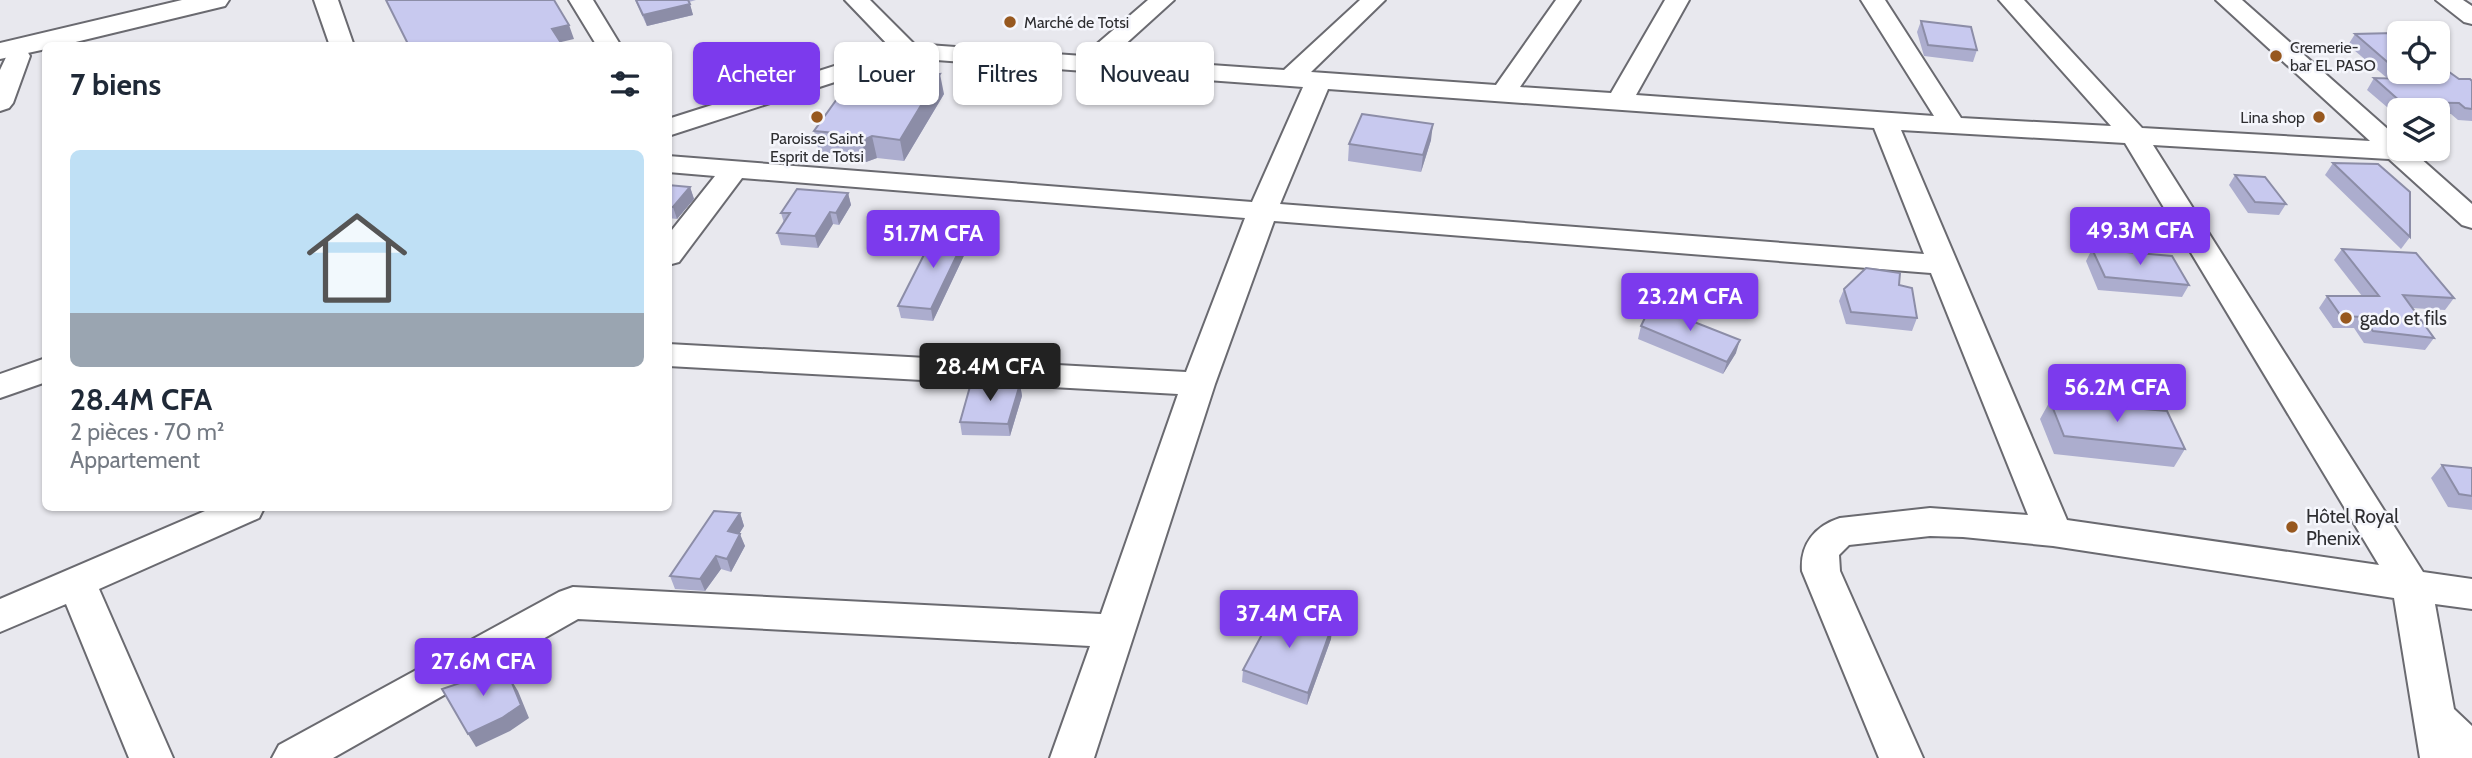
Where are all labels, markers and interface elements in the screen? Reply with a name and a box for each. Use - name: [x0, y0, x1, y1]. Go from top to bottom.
- place label: Marché de Totsi: [1024, 13, 1129, 32]
- marker: Marché de Totsi: [1002, 14, 1018, 30]
- map controls: [2387, 21, 2450, 161]
- button: locate: [2387, 21, 2450, 84]
- place label: Cremerie- bar EL PASO: [2290, 38, 2376, 75]
- chip: Acheter: [693, 42, 820, 105]
- chip: Louer: [834, 42, 939, 105]
- chip: Filtres: [953, 42, 1062, 105]
- chip: Nouveau: [1076, 42, 1214, 105]
- marker: Cremerie- bar EL PASO: [2268, 48, 2284, 64]
- icon: filters: [606, 65, 644, 103]
- text: 7 biens: [70, 66, 161, 103]
- button: layers: [2387, 98, 2450, 161]
- place label: Lina shop: [2240, 108, 2305, 127]
- marker: Paroisse Saint Esprit de Totsi: [809, 109, 825, 125]
- marker: Lina shop: [2311, 109, 2327, 125]
- place label: Paroisse Saint Esprit de Totsi: [770, 129, 864, 166]
- icon: home: [294, 195, 420, 321]
- pin: 49.3M CFA: [2060, 208, 2220, 267]
- pin: 51.7M CFA: [853, 210, 1013, 270]
- text: 49.3M CFA: [2086, 216, 2194, 244]
- text: 51.7M CFA: [883, 219, 983, 247]
- pin: 23.2M CFA: [1610, 274, 1770, 333]
- text: 23.2M CFA: [1637, 282, 1743, 310]
- place label: gado et fils: [2360, 307, 2447, 330]
- marker: gado et fils: [2338, 310, 2354, 326]
- pin: 28.4M CFA: [910, 344, 1070, 403]
- text: 28.4M CFA: [935, 352, 1045, 380]
- pin: 56.2M CFA: [2037, 364, 2197, 424]
- text: 56.2M CFA: [2064, 373, 2170, 401]
- text: 28.4M CFA: [70, 381, 212, 418]
- text: 2 pièces · 70 m²: [70, 418, 225, 446]
- text: Appartement: [70, 446, 200, 474]
- place label: Hôtel Royal Phenix: [2306, 505, 2399, 550]
- marker: Hôtel Royal Phenix: [2284, 519, 2300, 535]
- pin: 37.4M CFA: [1209, 590, 1369, 650]
- text: 37.4M CFA: [1236, 599, 1342, 627]
- pin: 27.6M CFA: [403, 638, 563, 698]
- text: 27.6M CFA: [431, 647, 535, 675]

